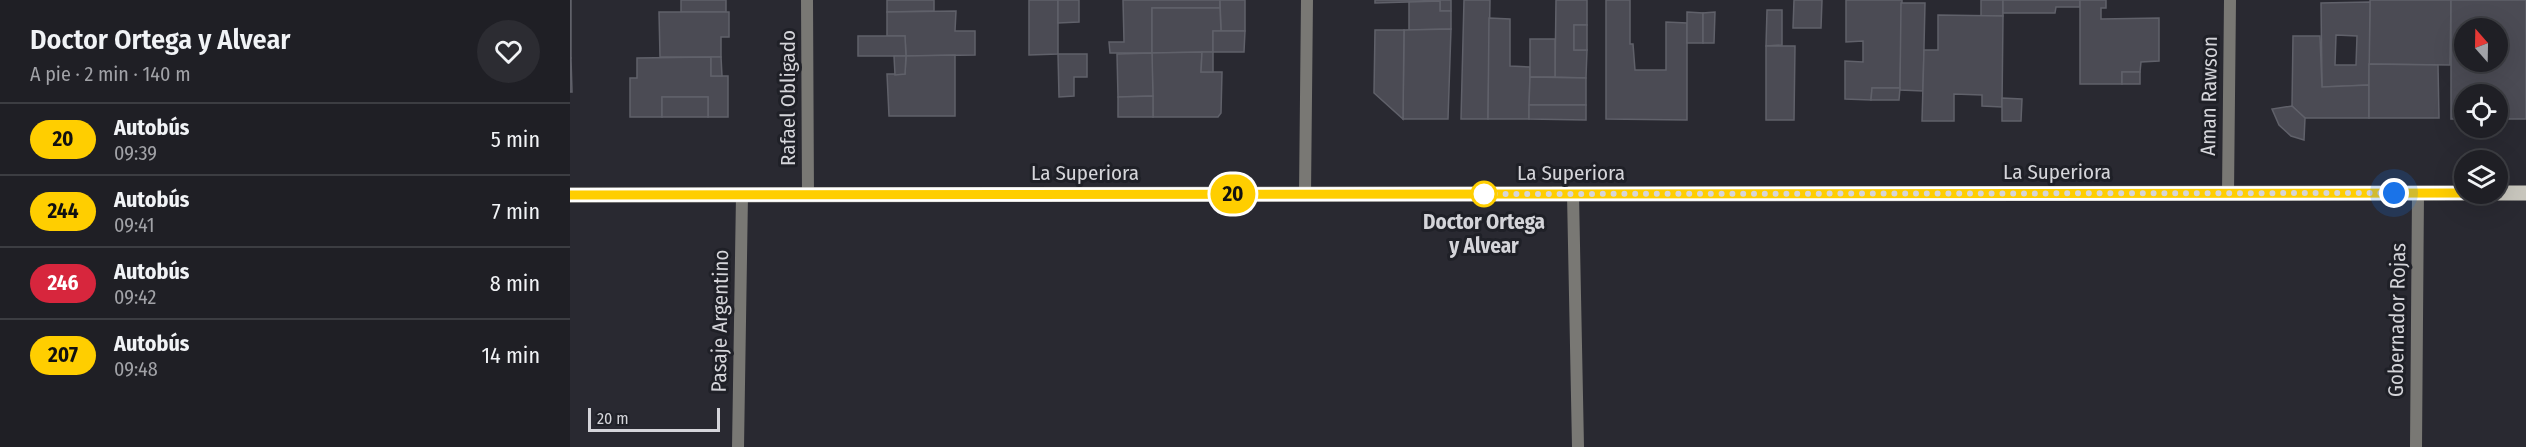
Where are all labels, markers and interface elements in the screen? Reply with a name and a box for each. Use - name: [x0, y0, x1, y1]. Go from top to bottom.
- north arrow: [2454, 18, 2508, 72]
- map controls: [2454, 18, 2508, 204]
- button: heart: [477, 20, 540, 83]
- text: Doctor Ortega y Alvear: [30, 23, 290, 56]
- street label: Rafael Obligado: [775, 30, 801, 166]
- street label: Aman Rawson: [2195, 36, 2223, 156]
- text: A pie · 2 min · 140 m: [30, 62, 191, 86]
- button: locate: [2454, 84, 2508, 138]
- text: Autobús: [114, 114, 189, 141]
- text: 20: [52, 126, 74, 152]
- text: 5 min: [491, 126, 540, 153]
- text: 09:39: [114, 141, 157, 165]
- button: layers: [2454, 150, 2508, 204]
- street label: La Superiora: [2003, 159, 2111, 185]
- street label: La Superiora: [1031, 160, 1139, 186]
- street label: La Superiora: [1517, 160, 1625, 186]
- line badge: 20: [1206, 174, 1260, 214]
- your location: [2379, 178, 2409, 208]
- text: 20: [1222, 181, 1244, 207]
- marker: Doctor Ortega y Alvear: [1471, 181, 1497, 207]
- text: Autobús: [114, 186, 189, 213]
- text: 244: [48, 198, 78, 224]
- text: 7 min: [492, 198, 540, 225]
- place label: Doctor Ortega y Alvear: [1423, 209, 1545, 259]
- text: 09:41: [114, 213, 155, 237]
- street label: Gobernador Rojas: [2383, 243, 2411, 397]
- street label: Pasaje Argentino: [706, 249, 734, 393]
- text: Autobús: [114, 258, 189, 285]
- text: 246: [47, 270, 79, 296]
- text: 8 min: [490, 270, 540, 297]
- text: 09:42: [114, 285, 156, 309]
- text: Autobús: [114, 330, 189, 357]
- text: 207: [48, 342, 78, 368]
- text: 14 min: [482, 342, 540, 369]
- text: 09:48: [114, 357, 158, 381]
- scale bar: [588, 405, 720, 432]
- text: 20 m: [597, 409, 628, 428]

